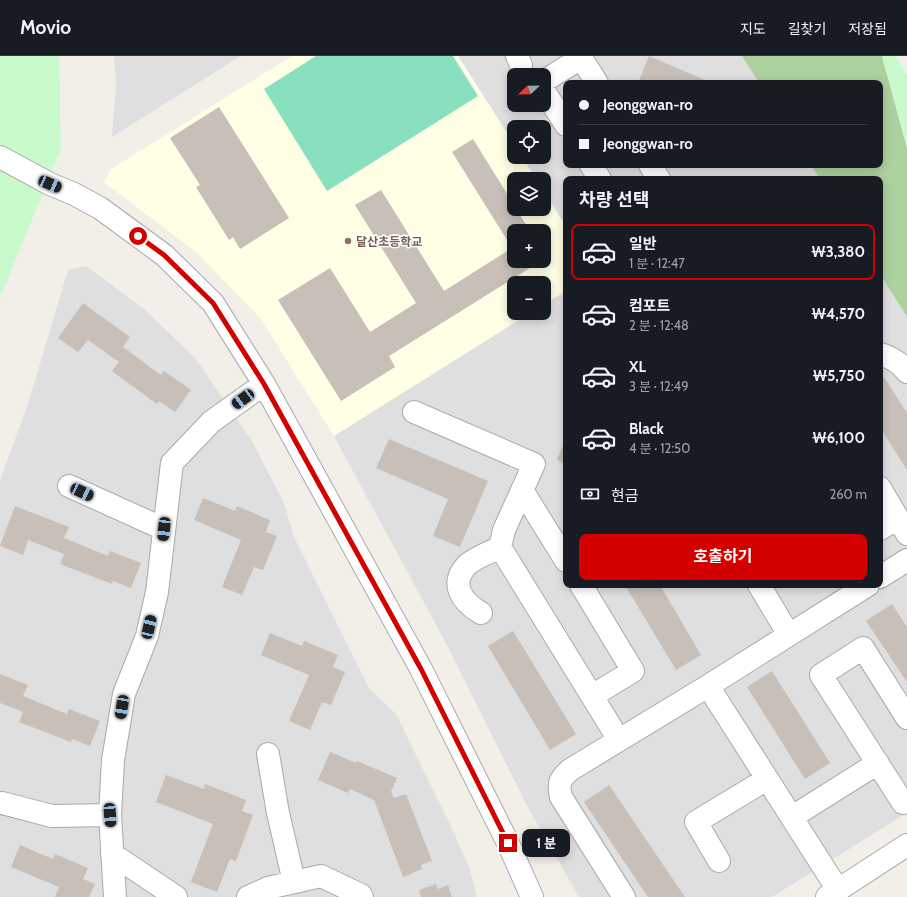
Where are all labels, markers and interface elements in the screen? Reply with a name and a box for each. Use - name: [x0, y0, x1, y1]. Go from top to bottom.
- text: Movio: [20, 16, 71, 39]
- text: 지도: [740, 20, 766, 38]
- text: 길찾기: [788, 20, 826, 38]
- text: 저장됨: [848, 20, 887, 38]
- north arrow: [507, 68, 551, 112]
- map controls: [507, 68, 551, 320]
- text: Jeonggwan-ro: [603, 96, 693, 114]
- button: locate: [507, 120, 551, 164]
- text: Jeonggwan-ro: [603, 135, 693, 153]
- button: layers: [507, 172, 551, 216]
- car: [37, 174, 63, 194]
- text: 차량 선택: [579, 189, 649, 211]
- button: +: [507, 224, 551, 268]
- route start: [129, 227, 147, 245]
- place label: 달산초등학교: [356, 234, 422, 249]
- icon: car: [581, 234, 617, 270]
- text: 일반: [629, 235, 657, 253]
- marker: 달산초등학교: [343, 236, 353, 246]
- text: ₩3,380: [811, 243, 865, 261]
- text: 1 분 · 12:47: [629, 255, 685, 271]
- button: −: [507, 276, 551, 320]
- icon: car: [581, 296, 617, 332]
- text: 컴포트: [629, 297, 670, 315]
- text: ₩4,570: [812, 305, 865, 323]
- text: 2 분 · 12:48: [629, 317, 689, 333]
- icon: car: [581, 358, 617, 394]
- text: XL: [629, 358, 646, 376]
- text: ₩5,750: [813, 367, 865, 385]
- text: 3 분 · 12:49: [629, 378, 689, 394]
- car: [230, 387, 256, 411]
- icon: car: [581, 420, 617, 456]
- text: Black: [629, 420, 664, 438]
- text: ₩6,100: [812, 429, 865, 447]
- text: 4 분 · 12:50: [629, 440, 690, 456]
- car: [69, 481, 95, 503]
- icon: cash: [579, 483, 601, 505]
- text: 260 m: [829, 486, 867, 502]
- text: 현금: [611, 487, 639, 505]
- car: [157, 516, 171, 542]
- button: 호출하기: [579, 534, 867, 580]
- car: [140, 614, 158, 640]
- car: [114, 694, 130, 720]
- car: [103, 803, 117, 827]
- callout: 1 분: [522, 829, 570, 857]
- route end: [499, 834, 517, 852]
- text: 1 분: [536, 835, 556, 851]

